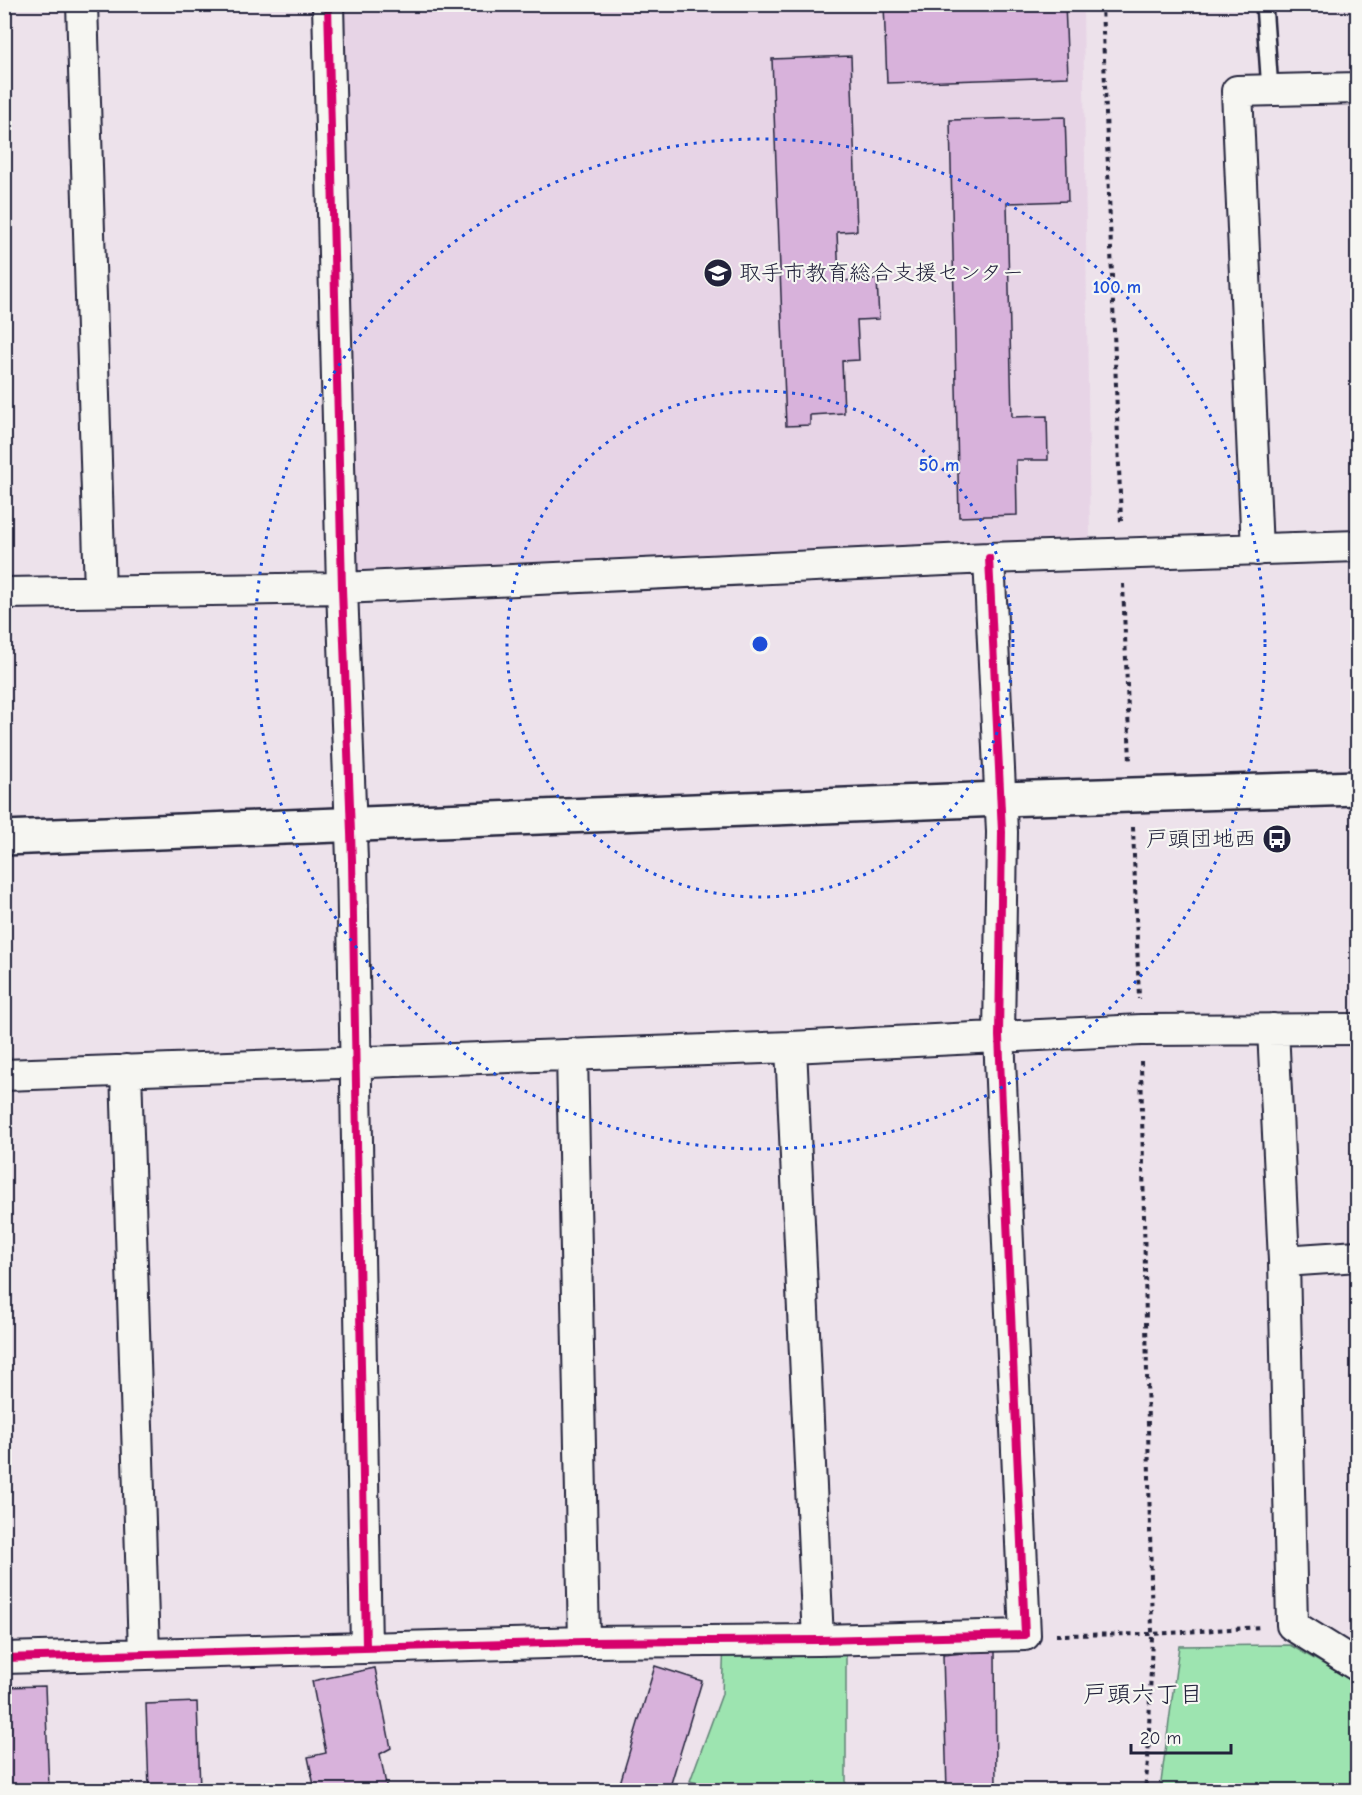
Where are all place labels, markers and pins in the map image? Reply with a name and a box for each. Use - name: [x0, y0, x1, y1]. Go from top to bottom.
- school or university icon: 取手市教育総合支援センター: [702, 257, 734, 289]
- place label: 取手市教育総合支援センター: [739, 260, 1024, 286]
- centre of rings: [750, 634, 770, 654]
- bus stop icon: 戸頭団地西: [1261, 823, 1293, 855]
- place label: 戸頭団地西: [1146, 826, 1256, 852]

